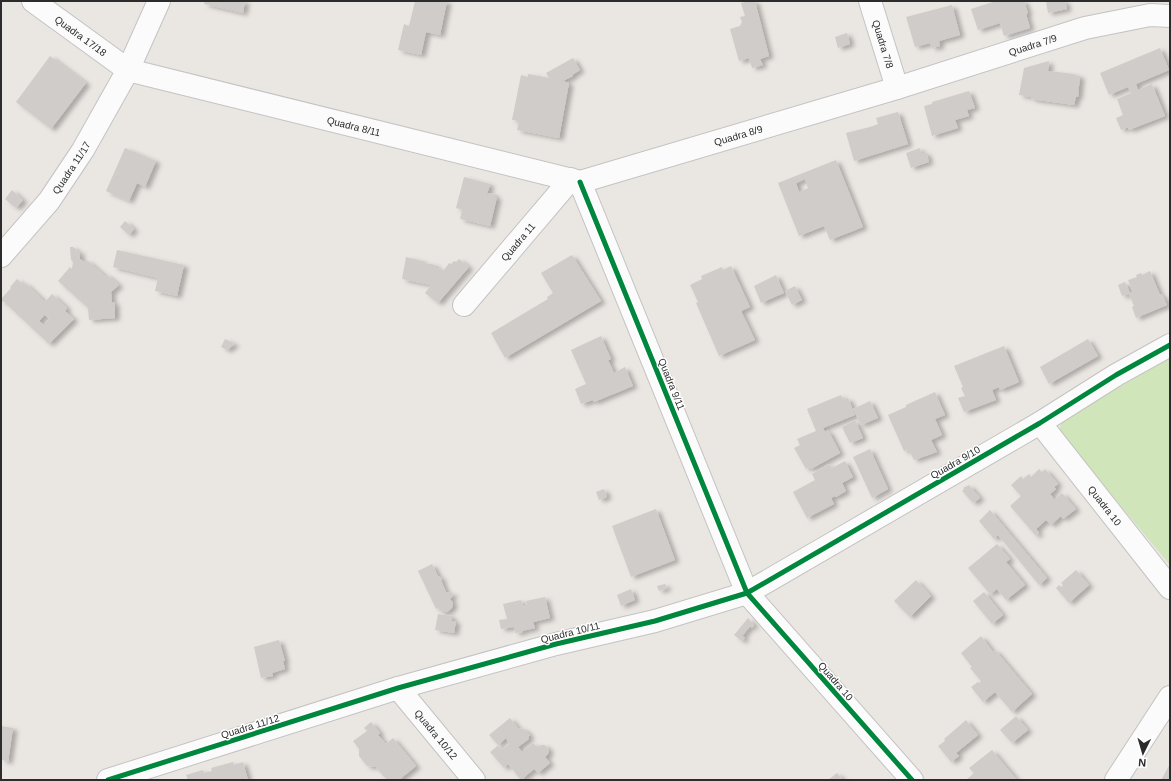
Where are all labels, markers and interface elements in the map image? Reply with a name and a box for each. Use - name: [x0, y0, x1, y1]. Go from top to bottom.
- street label: Quadra 17/18: [52, 14, 109, 59]
- street label: Quadra 7/8: [870, 19, 896, 70]
- street label: Quadra 7/9: [1007, 32, 1059, 58]
- street label: Quadra 8/11: [326, 114, 382, 138]
- street label: Quadra 8/9: [713, 123, 764, 148]
- street label: Quadra 11/17: [50, 139, 93, 196]
- street label: Quadra 11: [499, 220, 538, 263]
- street label: Quadra 9/11: [656, 357, 687, 412]
- street label: Quadra 9/10: [928, 444, 982, 481]
- street label: Quadra 10: [1086, 484, 1124, 528]
- street label: Quadra 10/11: [539, 620, 601, 645]
- street label: Quadra 10: [816, 660, 856, 703]
- street label: Quadra 10/12: [412, 707, 460, 762]
- street label: Quadra 11/12: [220, 712, 281, 741]
- north arrow: [1123, 733, 1163, 773]
- text: N: [1138, 757, 1147, 769]

